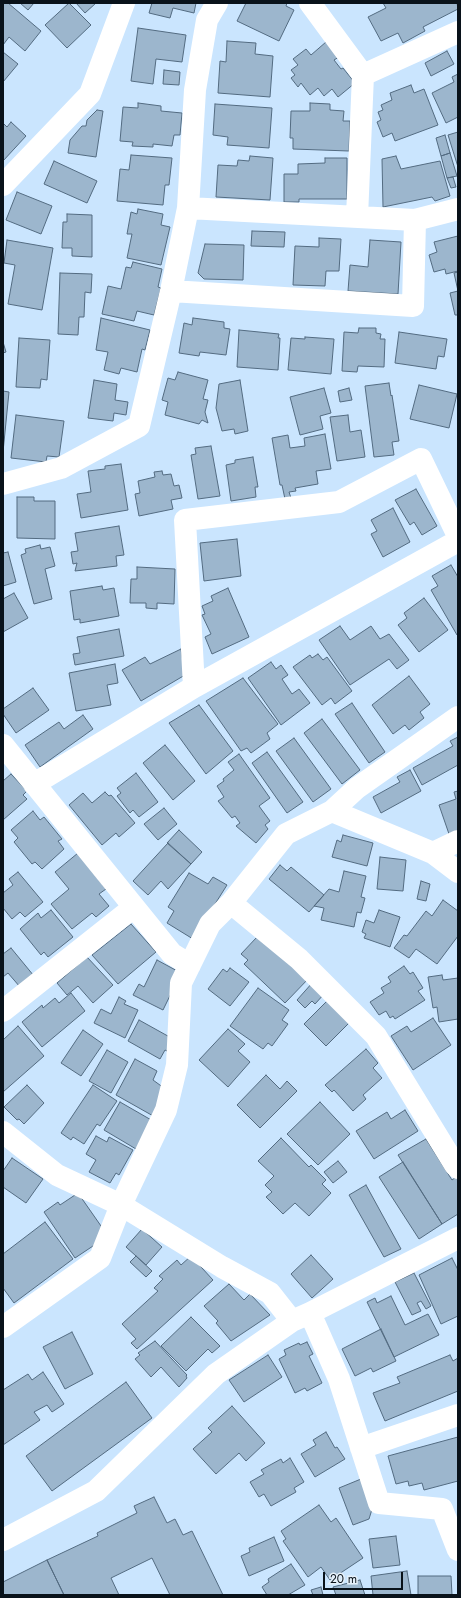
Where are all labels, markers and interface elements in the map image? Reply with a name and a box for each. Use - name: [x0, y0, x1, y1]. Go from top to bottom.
- scale bar: [325, 1564, 405, 1590]
- text: 20 m: [330, 1570, 357, 1588]

